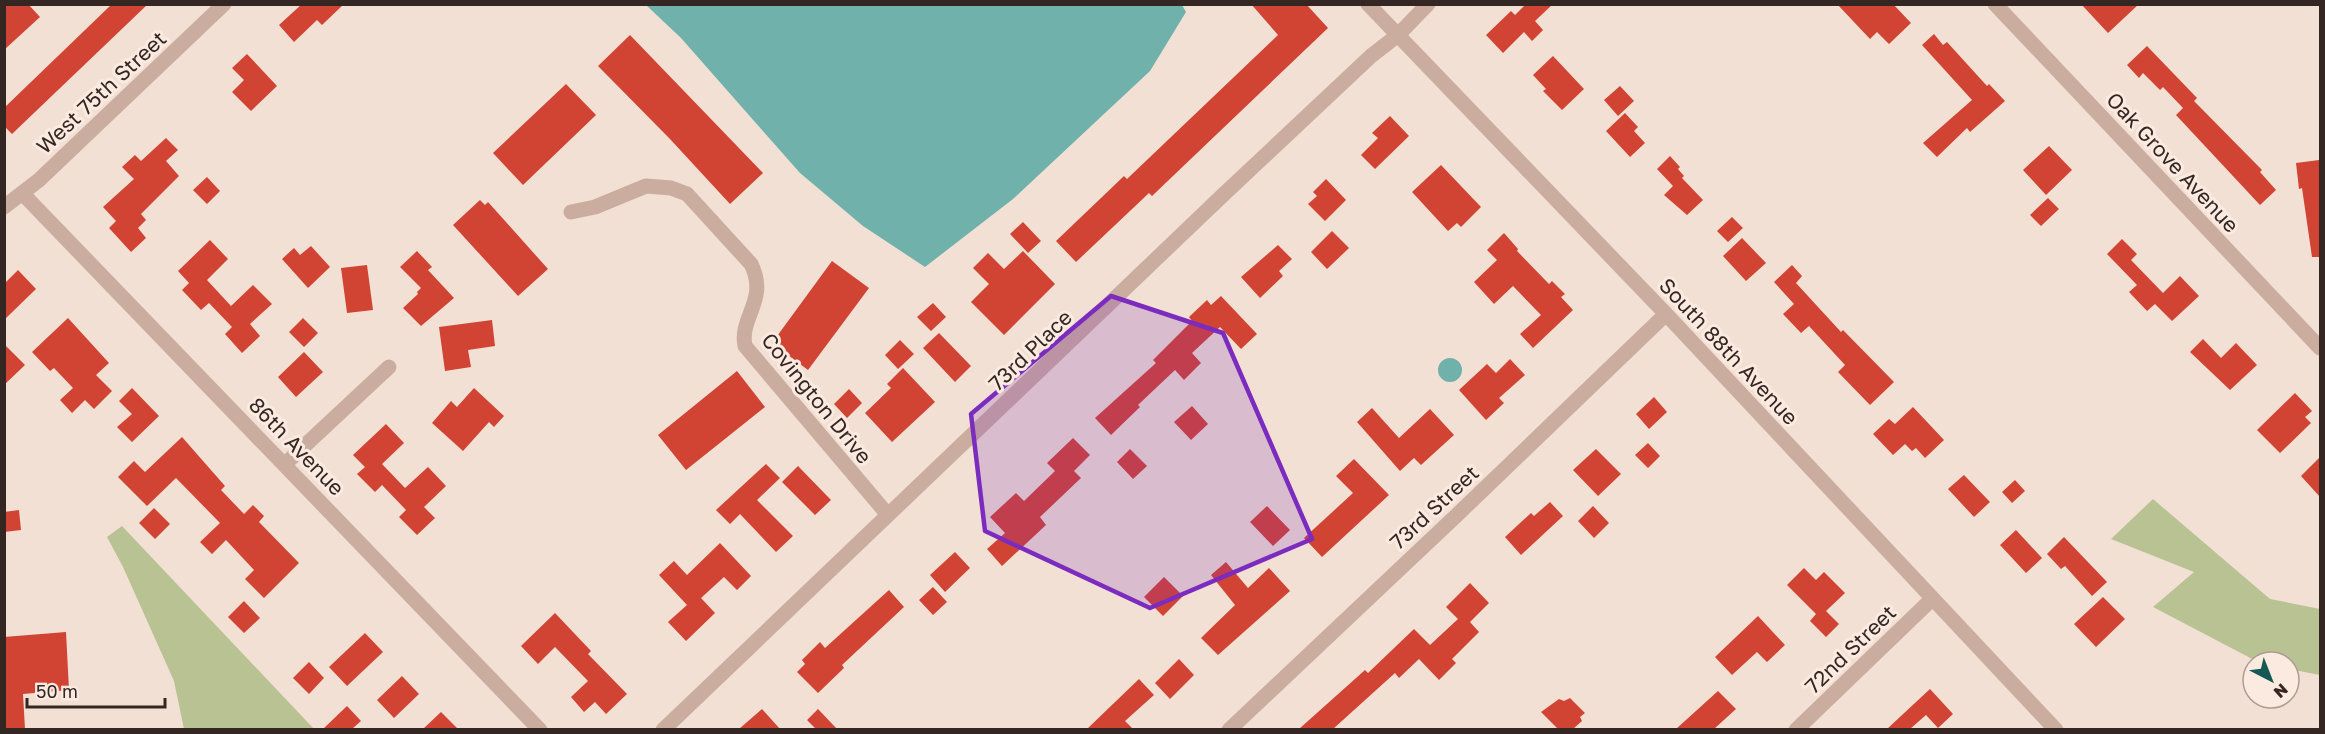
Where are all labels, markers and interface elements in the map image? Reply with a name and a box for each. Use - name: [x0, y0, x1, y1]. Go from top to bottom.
- street label: West 75th Street: [31, 25, 171, 159]
- street label: Oak Grove Avenue: [2101, 86, 2245, 238]
- street label: South 88th Avenue: [1654, 272, 1804, 430]
- street label: 73rd Place: [983, 304, 1077, 396]
- street label: Covington Drive: [756, 327, 878, 469]
- street label: 86th Avenue: [244, 392, 350, 500]
- street label: 73rd Street: [1384, 459, 1484, 555]
- street label: 72nd Street: [1799, 599, 1901, 699]
- north arrow: [2241, 650, 2301, 710]
- scale bar: [27, 671, 165, 709]
- text: 50 m: [36, 680, 78, 702]
- text: N: [2270, 680, 2292, 703]

